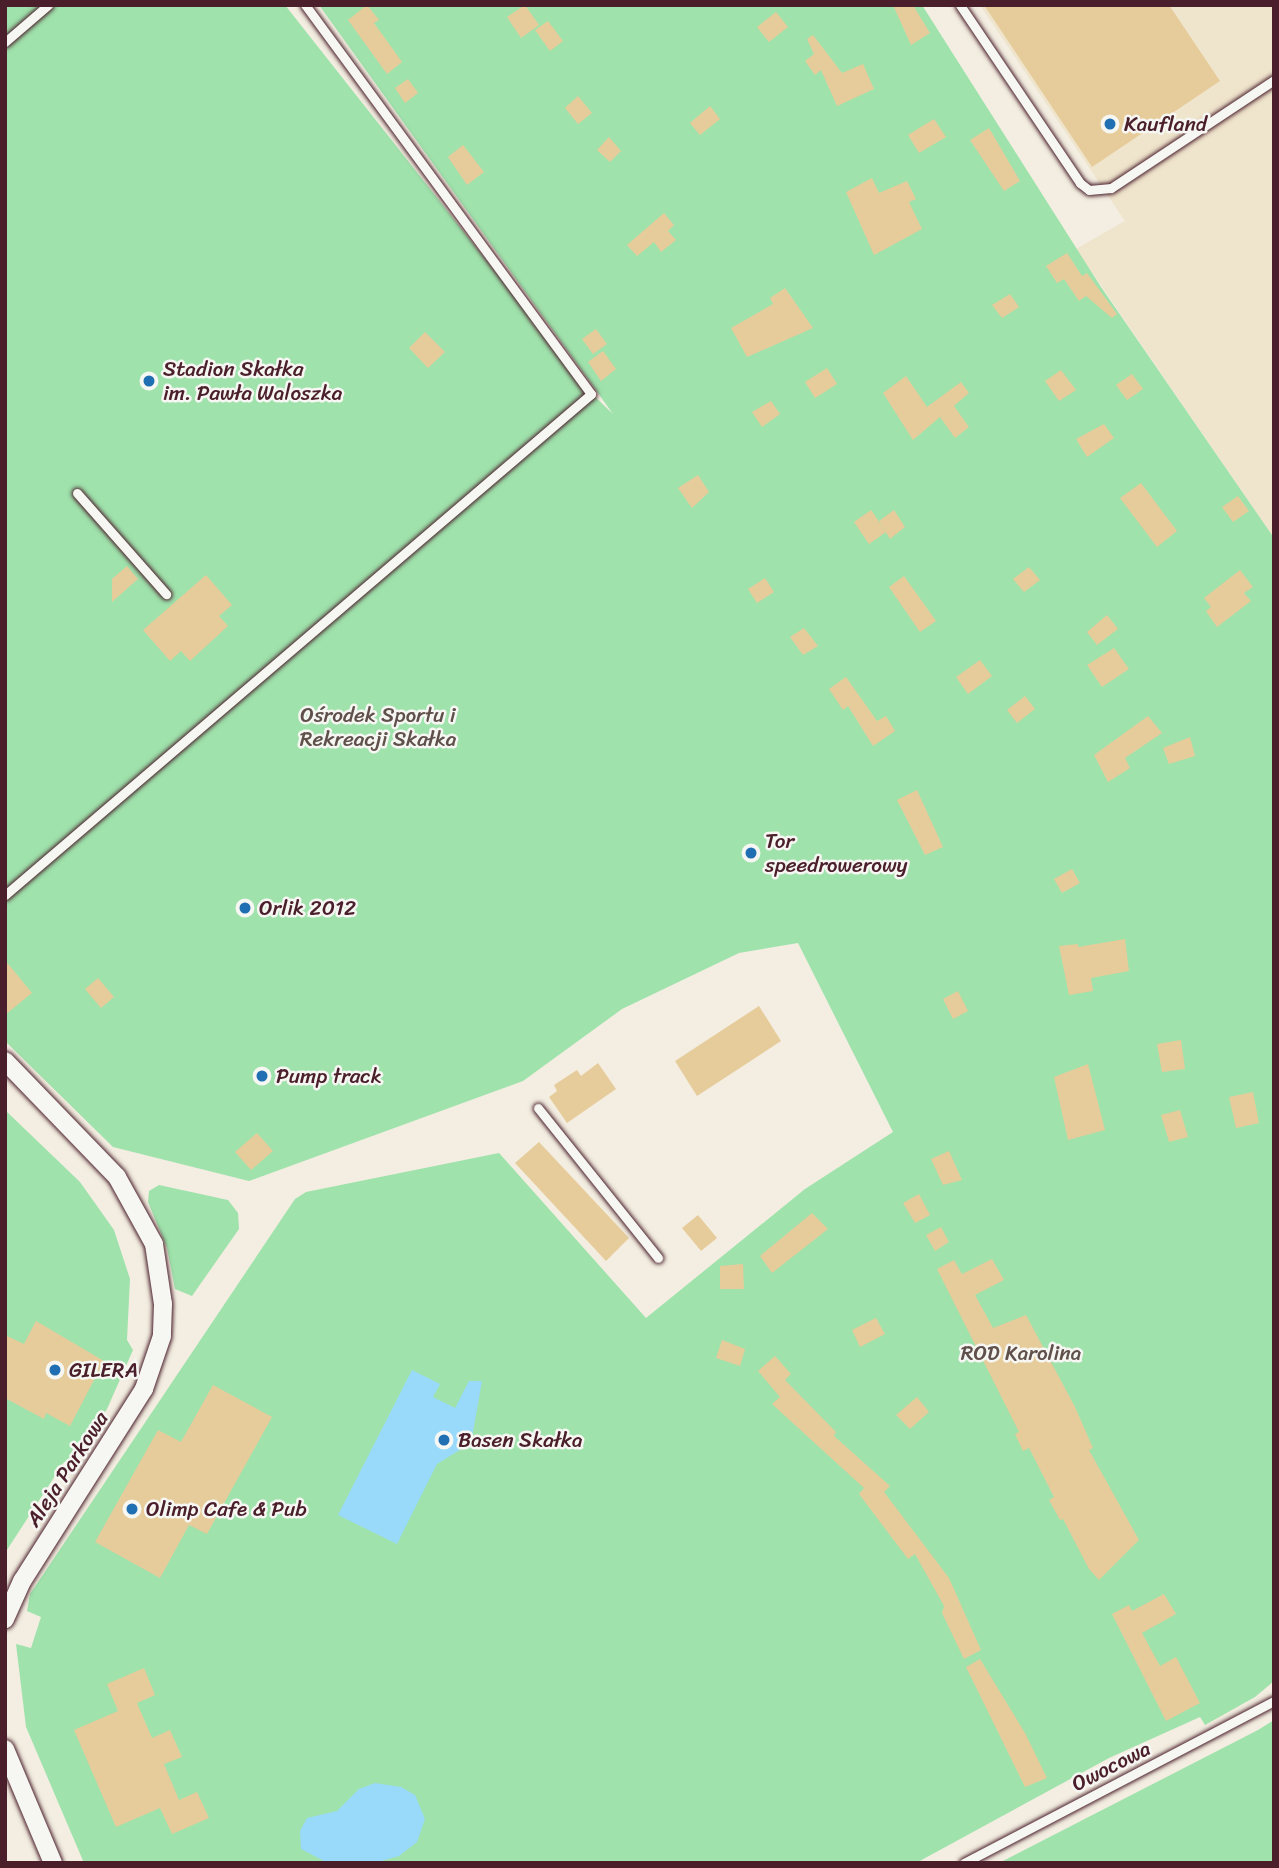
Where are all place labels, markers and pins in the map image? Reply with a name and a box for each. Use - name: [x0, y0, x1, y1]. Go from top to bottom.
- place label: Kaufland: [1124, 111, 1207, 137]
- marker: Kaufland: [1102, 116, 1118, 132]
- place label: Stadion Skałka im. Pawła Waloszka: [163, 356, 342, 406]
- marker: Stadion Skałka im. Pawła Waloszka: [141, 373, 157, 389]
- place label: Tor speedrowerowy: [765, 828, 907, 878]
- marker: Tor speedrowerowy: [743, 845, 759, 861]
- place label: Orlik 2012: [259, 895, 356, 921]
- marker: Orlik 2012: [237, 900, 253, 916]
- place label: Pump track: [276, 1063, 383, 1089]
- marker: Pump track: [254, 1068, 270, 1084]
- place label: GILERA: [69, 1357, 138, 1383]
- marker: GILERA: [47, 1362, 63, 1378]
- place label: Basen Skałka: [458, 1427, 582, 1453]
- marker: Basen Skałka: [436, 1432, 452, 1448]
- place label: Olimp Cafe & Pub: [146, 1496, 308, 1522]
- marker: Olimp Cafe & Pub: [124, 1501, 140, 1517]

